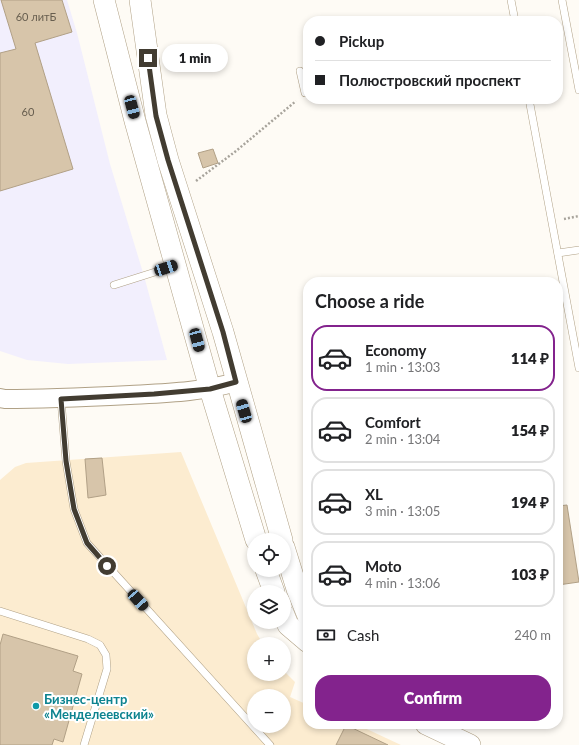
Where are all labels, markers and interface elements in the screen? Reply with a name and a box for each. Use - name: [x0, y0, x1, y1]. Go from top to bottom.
- house number: 60 литБ: [16, 10, 57, 23]
- text: Pickup: [339, 32, 384, 50]
- callout: 1 min: [162, 44, 228, 72]
- route end: [139, 49, 157, 67]
- text: 1 min: [179, 50, 211, 66]
- text: Полюстровский проспект: [339, 71, 521, 89]
- car: [123, 94, 141, 120]
- house number: 60: [22, 105, 35, 118]
- car: [153, 259, 179, 277]
- text: Choose a ride: [315, 290, 424, 312]
- car: [188, 327, 206, 353]
- icon: car: [317, 340, 353, 376]
- text: Economy: [365, 341, 426, 359]
- text: 114 ₽: [511, 349, 549, 367]
- text: 1 min · 13:03: [365, 359, 440, 375]
- car: [235, 398, 253, 424]
- icon: car: [317, 412, 353, 448]
- text: Comfort: [365, 413, 421, 431]
- text: 154 ₽: [511, 421, 549, 439]
- text: 2 min · 13:04: [365, 431, 440, 447]
- icon: car: [317, 484, 353, 520]
- text: XL: [365, 485, 383, 503]
- text: 194 ₽: [511, 493, 549, 511]
- text: 3 min · 13:05: [365, 503, 440, 519]
- map controls: [247, 533, 291, 733]
- button: locate: [247, 533, 291, 577]
- icon: car: [317, 556, 353, 592]
- route start: [98, 557, 116, 575]
- text: Moto: [365, 557, 402, 575]
- text: 103 ₽: [511, 565, 549, 583]
- text: 4 min · 13:06: [365, 575, 440, 591]
- button: layers: [247, 585, 291, 629]
- car: [126, 587, 150, 613]
- icon: cash: [315, 624, 337, 646]
- text: Cash: [347, 626, 379, 644]
- text: 240 m: [514, 627, 551, 643]
- button: +: [247, 637, 291, 681]
- button: Confirm: [315, 675, 551, 721]
- button: −: [247, 689, 291, 733]
- place label: Бизнес-центр «Менделеевский»: [44, 691, 154, 722]
- marker: Бизнес-центр «Менделеевский»: [31, 701, 41, 711]

